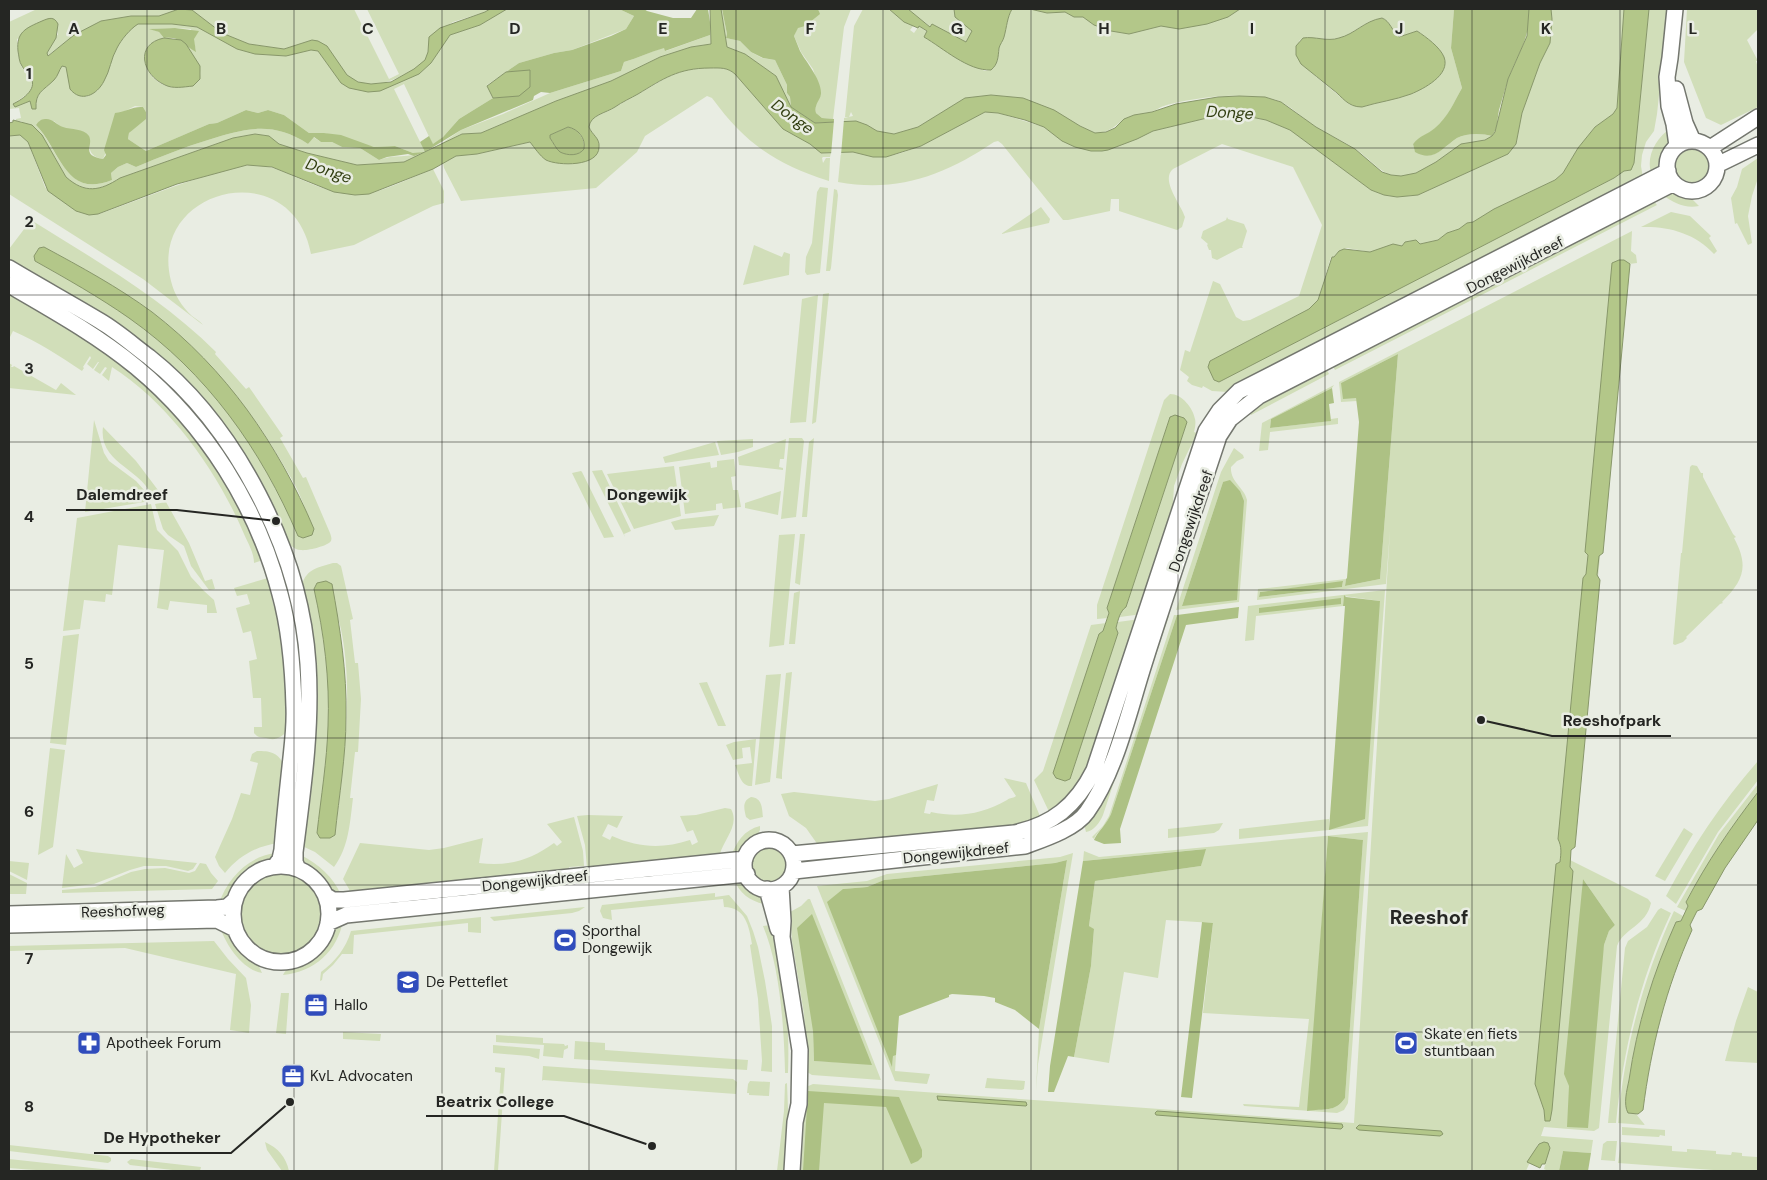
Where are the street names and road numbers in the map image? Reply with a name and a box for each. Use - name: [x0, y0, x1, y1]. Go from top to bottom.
- street label: Dongewijkdreef: [1463, 232, 1567, 298]
- street label: Dongewijkdreef: [1164, 467, 1218, 575]
- street label: Dongewijkdreef: [902, 837, 1010, 869]
- street label: Dongewijkdreef: [481, 865, 589, 897]
- street label: Reeshofweg: [81, 900, 165, 922]

